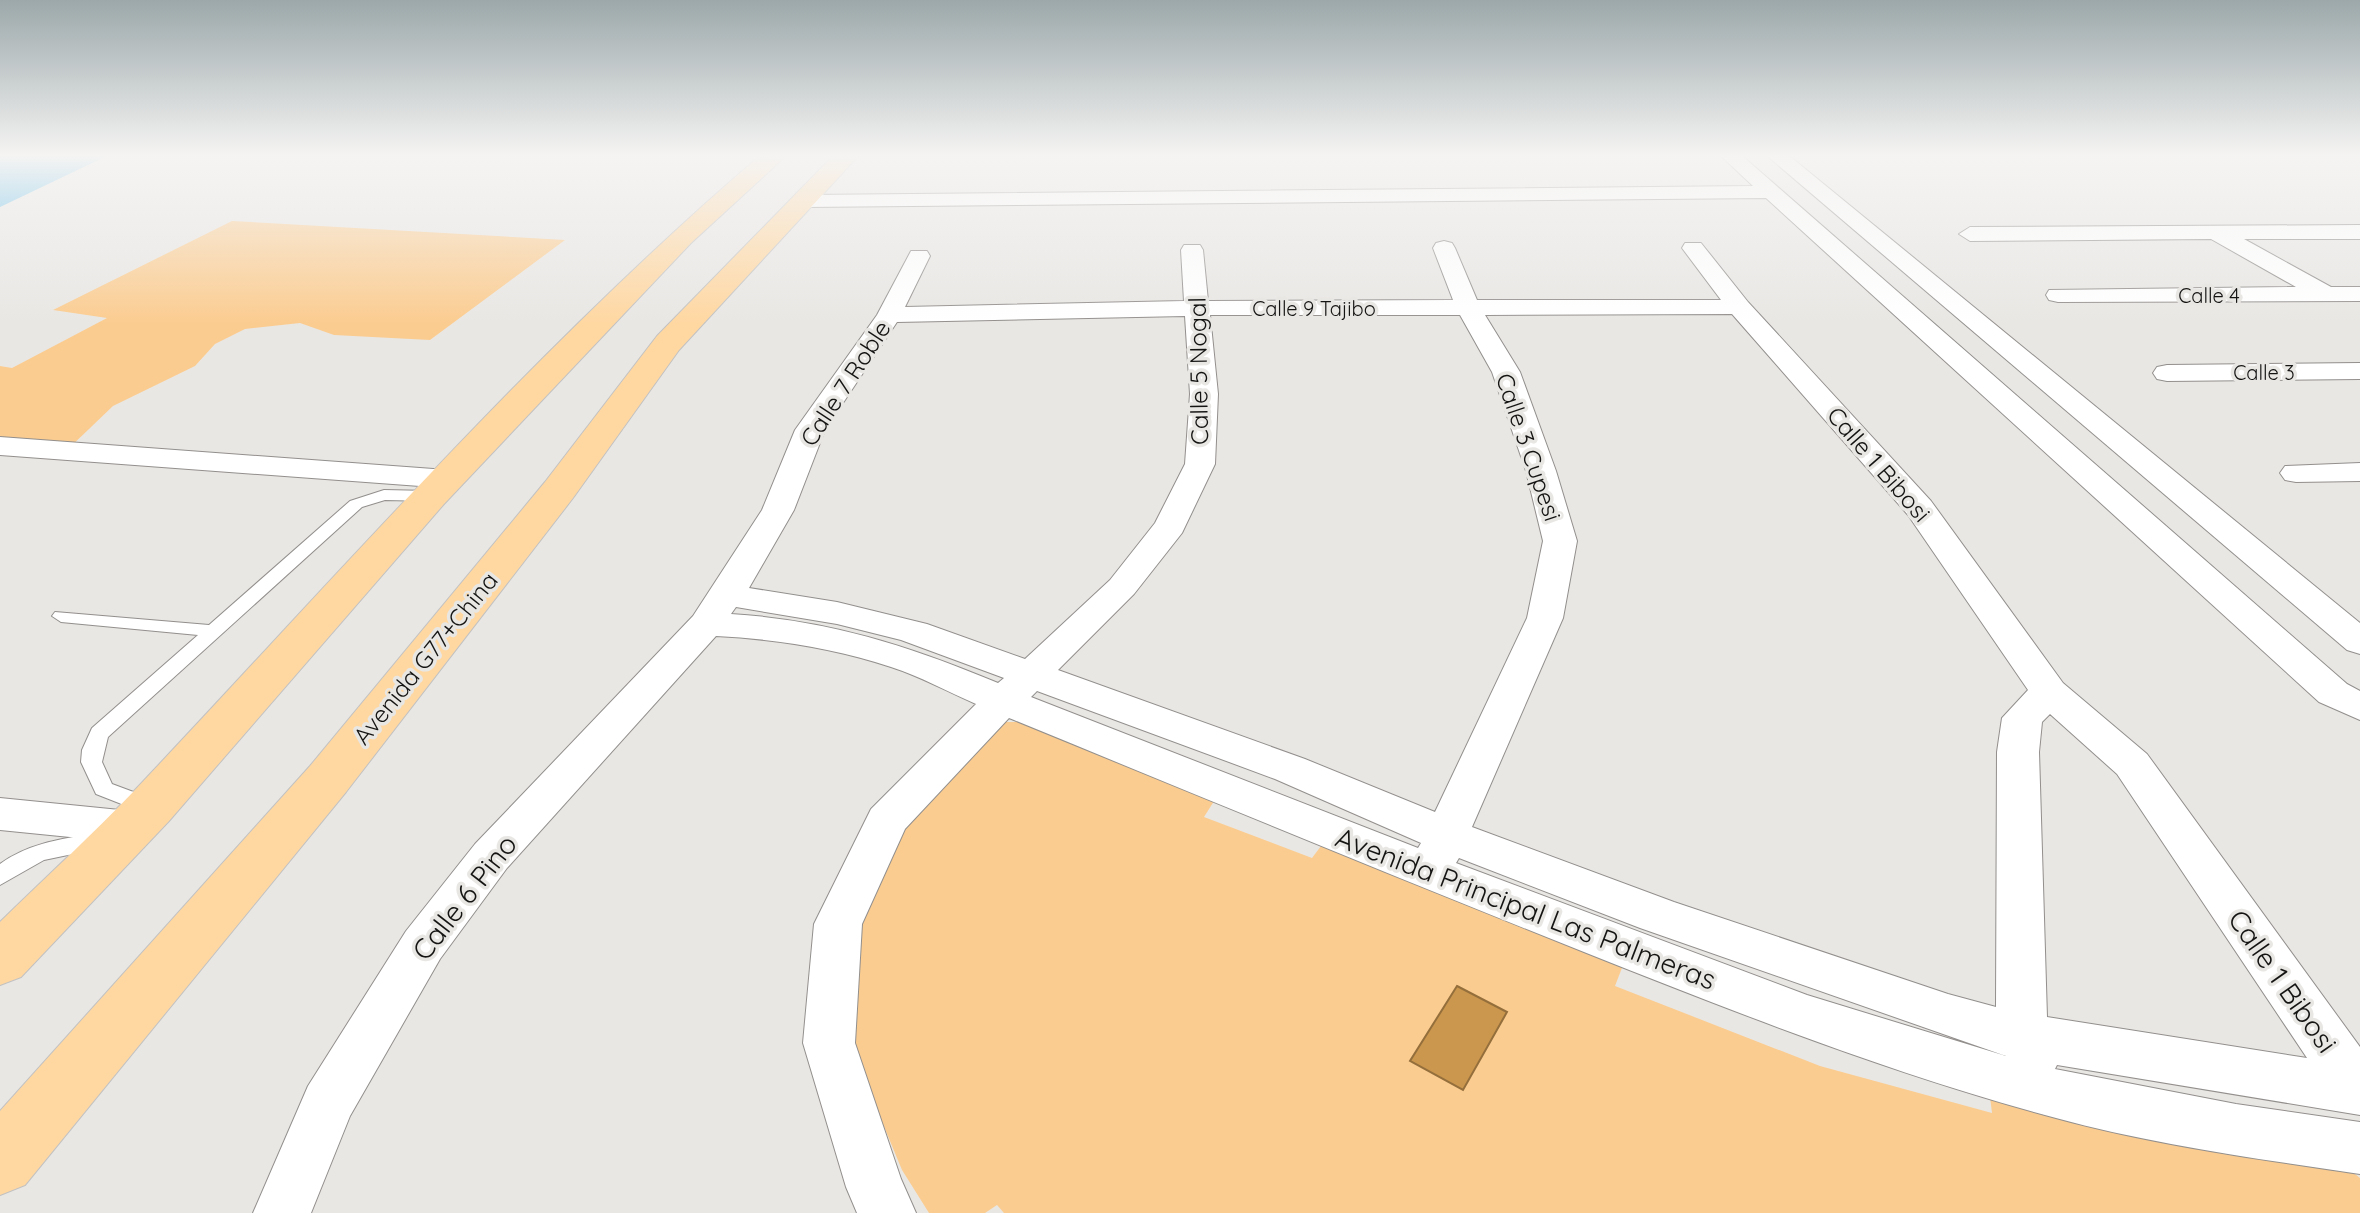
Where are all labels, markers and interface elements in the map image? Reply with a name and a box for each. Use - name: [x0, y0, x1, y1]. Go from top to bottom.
- street label: Calle 4: [2178, 283, 2240, 308]
- street label: Calle 9 Tajibo: [1252, 296, 1376, 321]
- street label: Calle 5 Nogal: [1182, 297, 1214, 445]
- street label: Calle 7 Roble: [793, 315, 897, 451]
- street label: Calle 3: [2233, 360, 2295, 385]
- street label: Calle 3 Cupesi: [1490, 369, 1568, 525]
- street label: Calle 1 Bibosi: [1821, 400, 1937, 528]
- street label: Avenida G77+China: [346, 566, 504, 750]
- street label: Avenida Principal Las Palmeras: [1331, 819, 1721, 997]
- street label: Calle 6 Pino: [404, 827, 524, 967]
- street label: Calle 1 Bibosi: [2221, 903, 2345, 1059]

